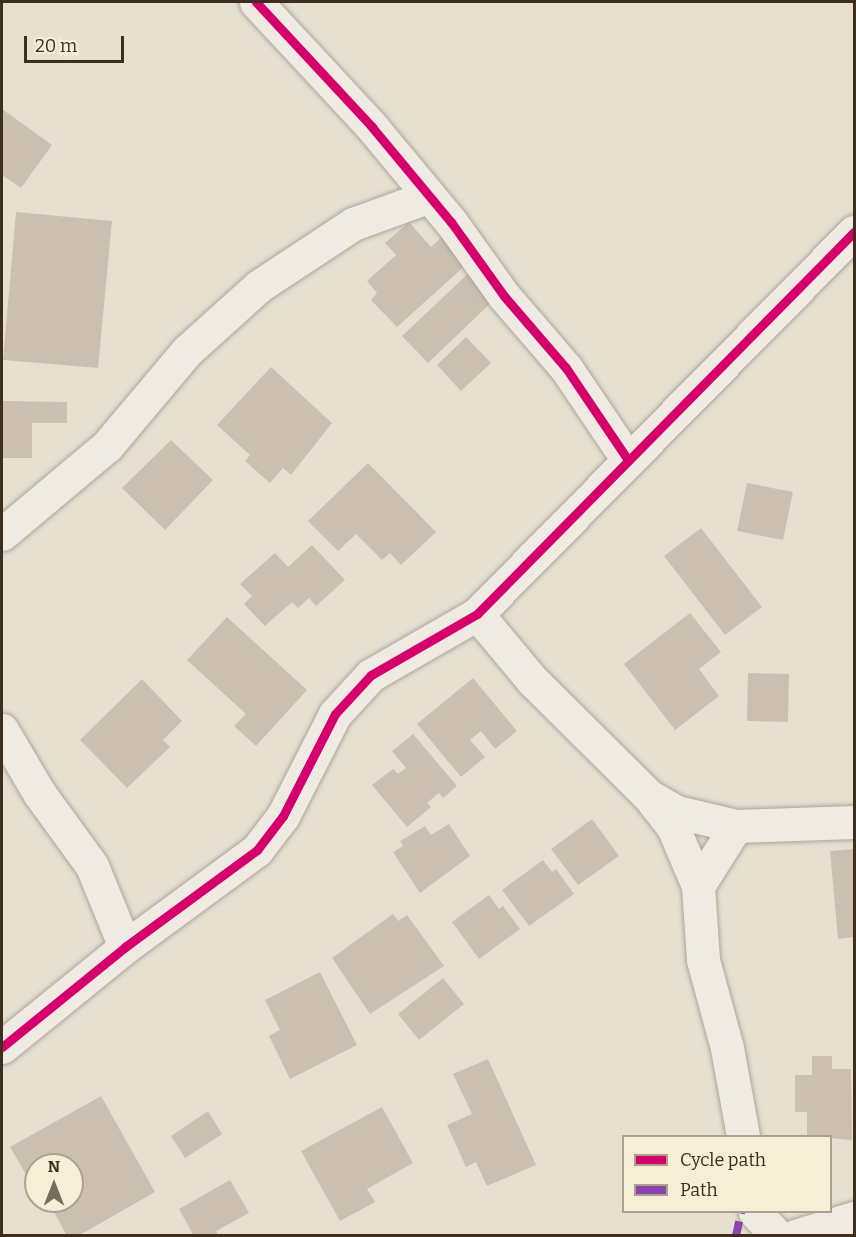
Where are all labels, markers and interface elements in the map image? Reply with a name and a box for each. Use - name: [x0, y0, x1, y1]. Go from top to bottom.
- scale bar: [27, 24, 128, 62]
- text: 20 m: [35, 35, 77, 57]
- legend: [622, 1135, 832, 1213]
- text: Cycle path: [680, 1149, 766, 1171]
- north arrow: [24, 1153, 84, 1213]
- text: N: [48, 1157, 60, 1176]
- text: Path: [680, 1179, 718, 1201]

